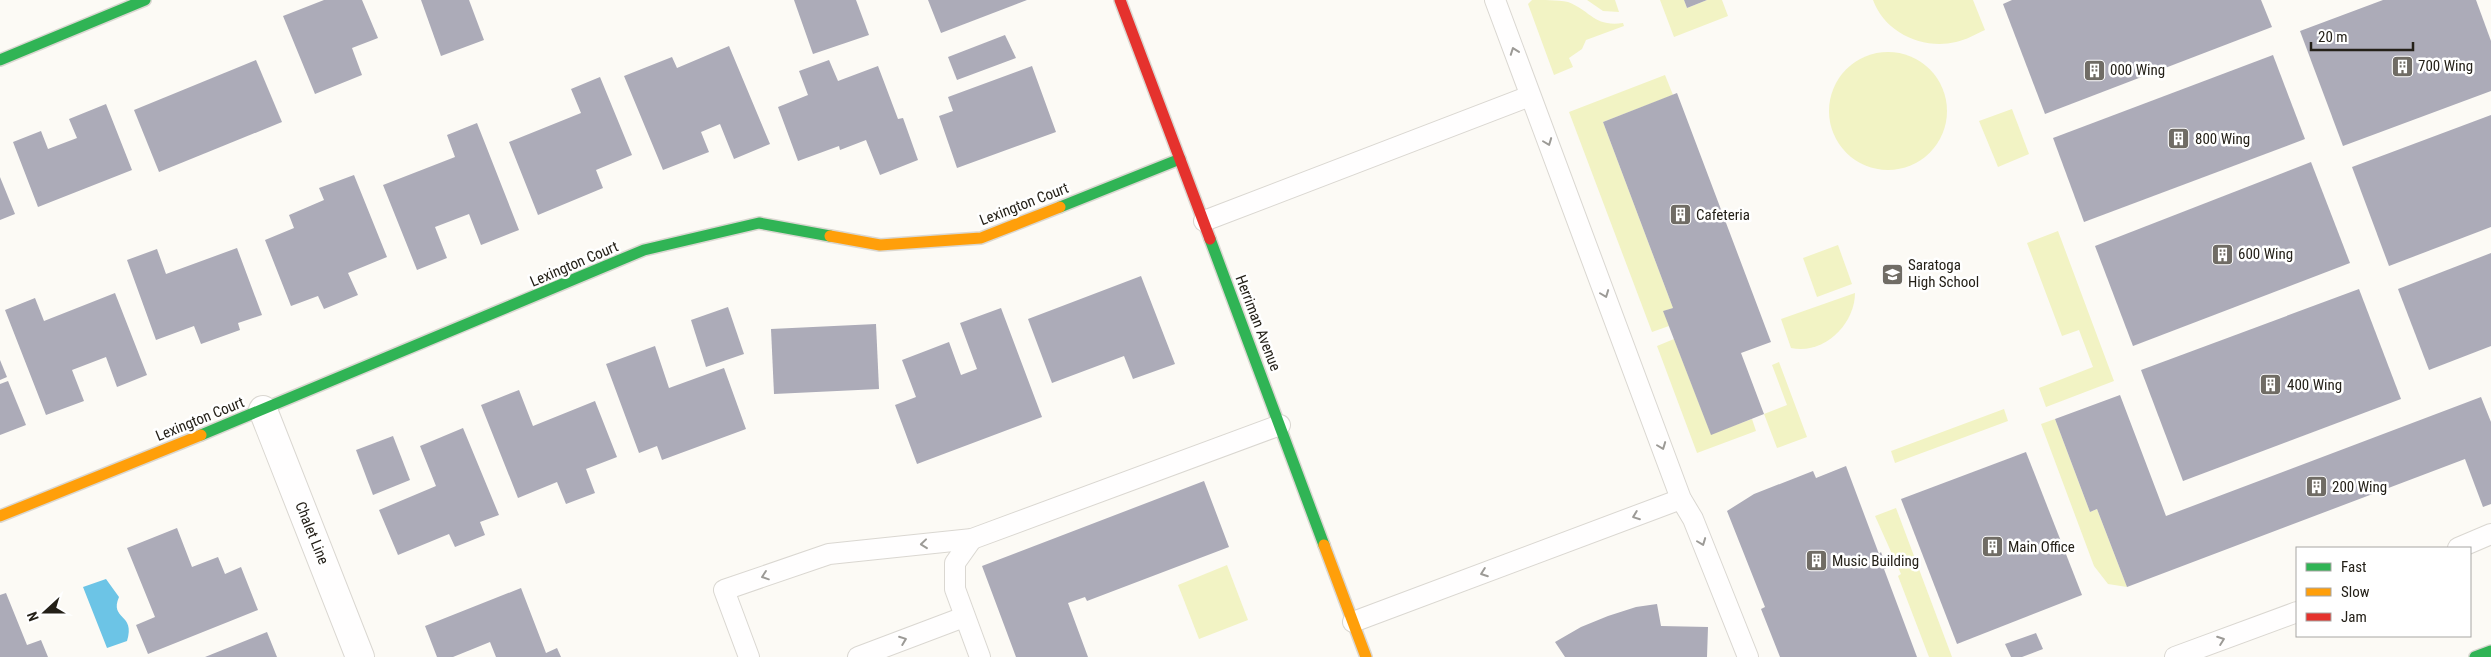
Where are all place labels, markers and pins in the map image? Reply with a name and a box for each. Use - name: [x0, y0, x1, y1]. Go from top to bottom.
- building icon: 700 Wing: [2390, 54, 2414, 78]
- place label: 700 Wing: [2418, 57, 2473, 75]
- building icon: 000 Wing: [2082, 58, 2106, 82]
- place label: 000 Wing: [2110, 61, 2165, 79]
- building icon: 800 Wing: [2167, 127, 2191, 151]
- place label: 800 Wing: [2195, 130, 2250, 148]
- building icon: Cafeteria: [1668, 203, 1692, 227]
- place label: Cafeteria: [1696, 206, 1750, 224]
- building icon: 600 Wing: [2210, 242, 2234, 266]
- place label: 600 Wing: [2238, 245, 2293, 263]
- place label: Saratoga High School: [1908, 256, 1979, 291]
- school or university icon: Saratoga High School: [1880, 262, 1904, 286]
- building icon: 400 Wing: [2259, 373, 2283, 397]
- place label: 400 Wing: [2287, 376, 2342, 394]
- building icon: 200 Wing: [2304, 475, 2328, 499]
- place label: 200 Wing: [2332, 478, 2387, 496]
- building icon: Main Office: [1980, 535, 2004, 559]
- place label: Main Office: [2008, 538, 2075, 556]
- building icon: Music Building: [1804, 549, 1828, 573]
- place label: Music Building: [1832, 552, 1919, 570]

